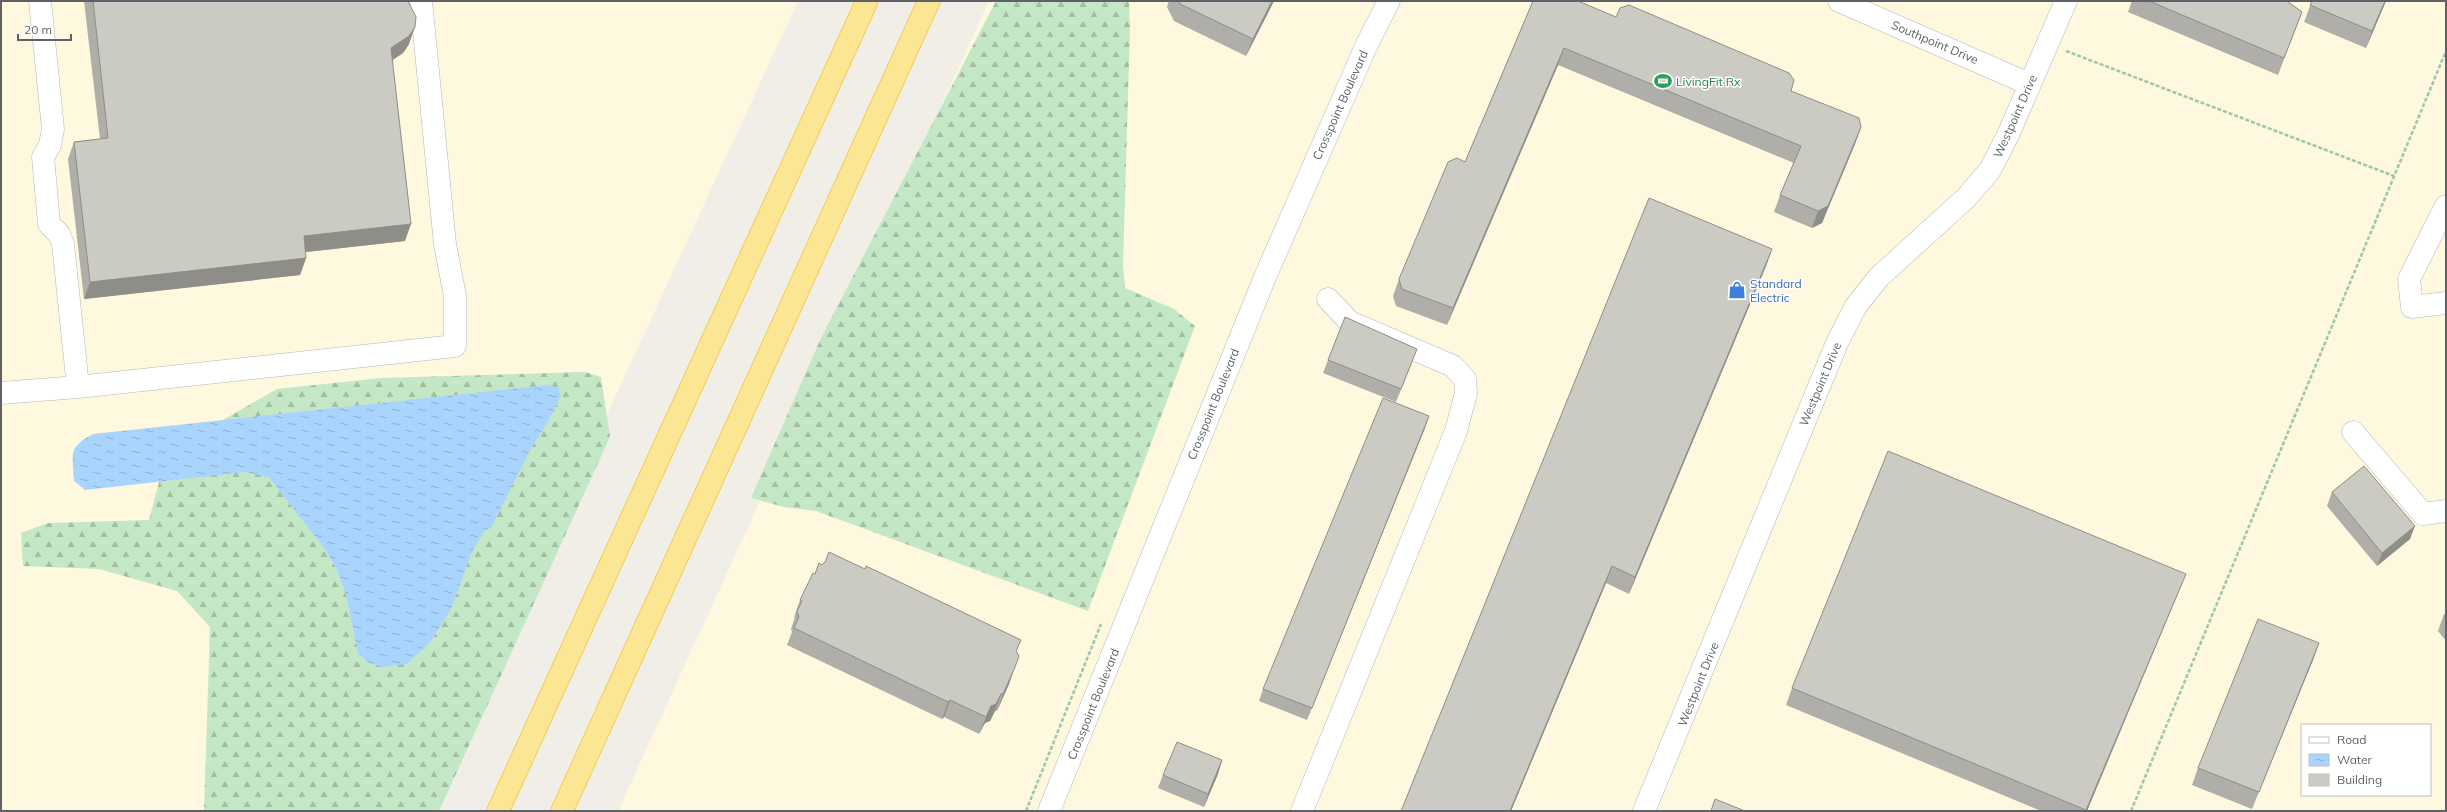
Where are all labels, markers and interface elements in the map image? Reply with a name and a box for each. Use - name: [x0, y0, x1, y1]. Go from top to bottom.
- scale bar: [18, 16, 71, 42]
- street label: Southpoint Drive: [1889, 17, 1981, 67]
- text: 20 m: [24, 22, 52, 37]
- street label: Crosspoint Boulevard: [1309, 48, 1371, 162]
- sports icon: LivingFit Rx: [1653, 71, 1673, 91]
- street label: Westpoint Drive: [1990, 72, 2040, 160]
- place label: LivingFit Rx: [1676, 74, 1741, 89]
- place label: Standard Electric: [1750, 276, 1802, 305]
- shop icon: Standard Electric: [1727, 280, 1747, 300]
- street label: Westpoint Drive: [1796, 340, 1844, 428]
- street label: Crosspoint Boulevard: [1184, 346, 1242, 462]
- street label: Westpoint Drive: [1674, 640, 1722, 728]
- street label: Crosspoint Boulevard: [1064, 646, 1122, 762]
- legend: [2301, 724, 2431, 796]
- text: Road: [2337, 732, 2366, 747]
- text: Water: [2337, 752, 2373, 767]
- text: Building: [2337, 772, 2382, 787]

